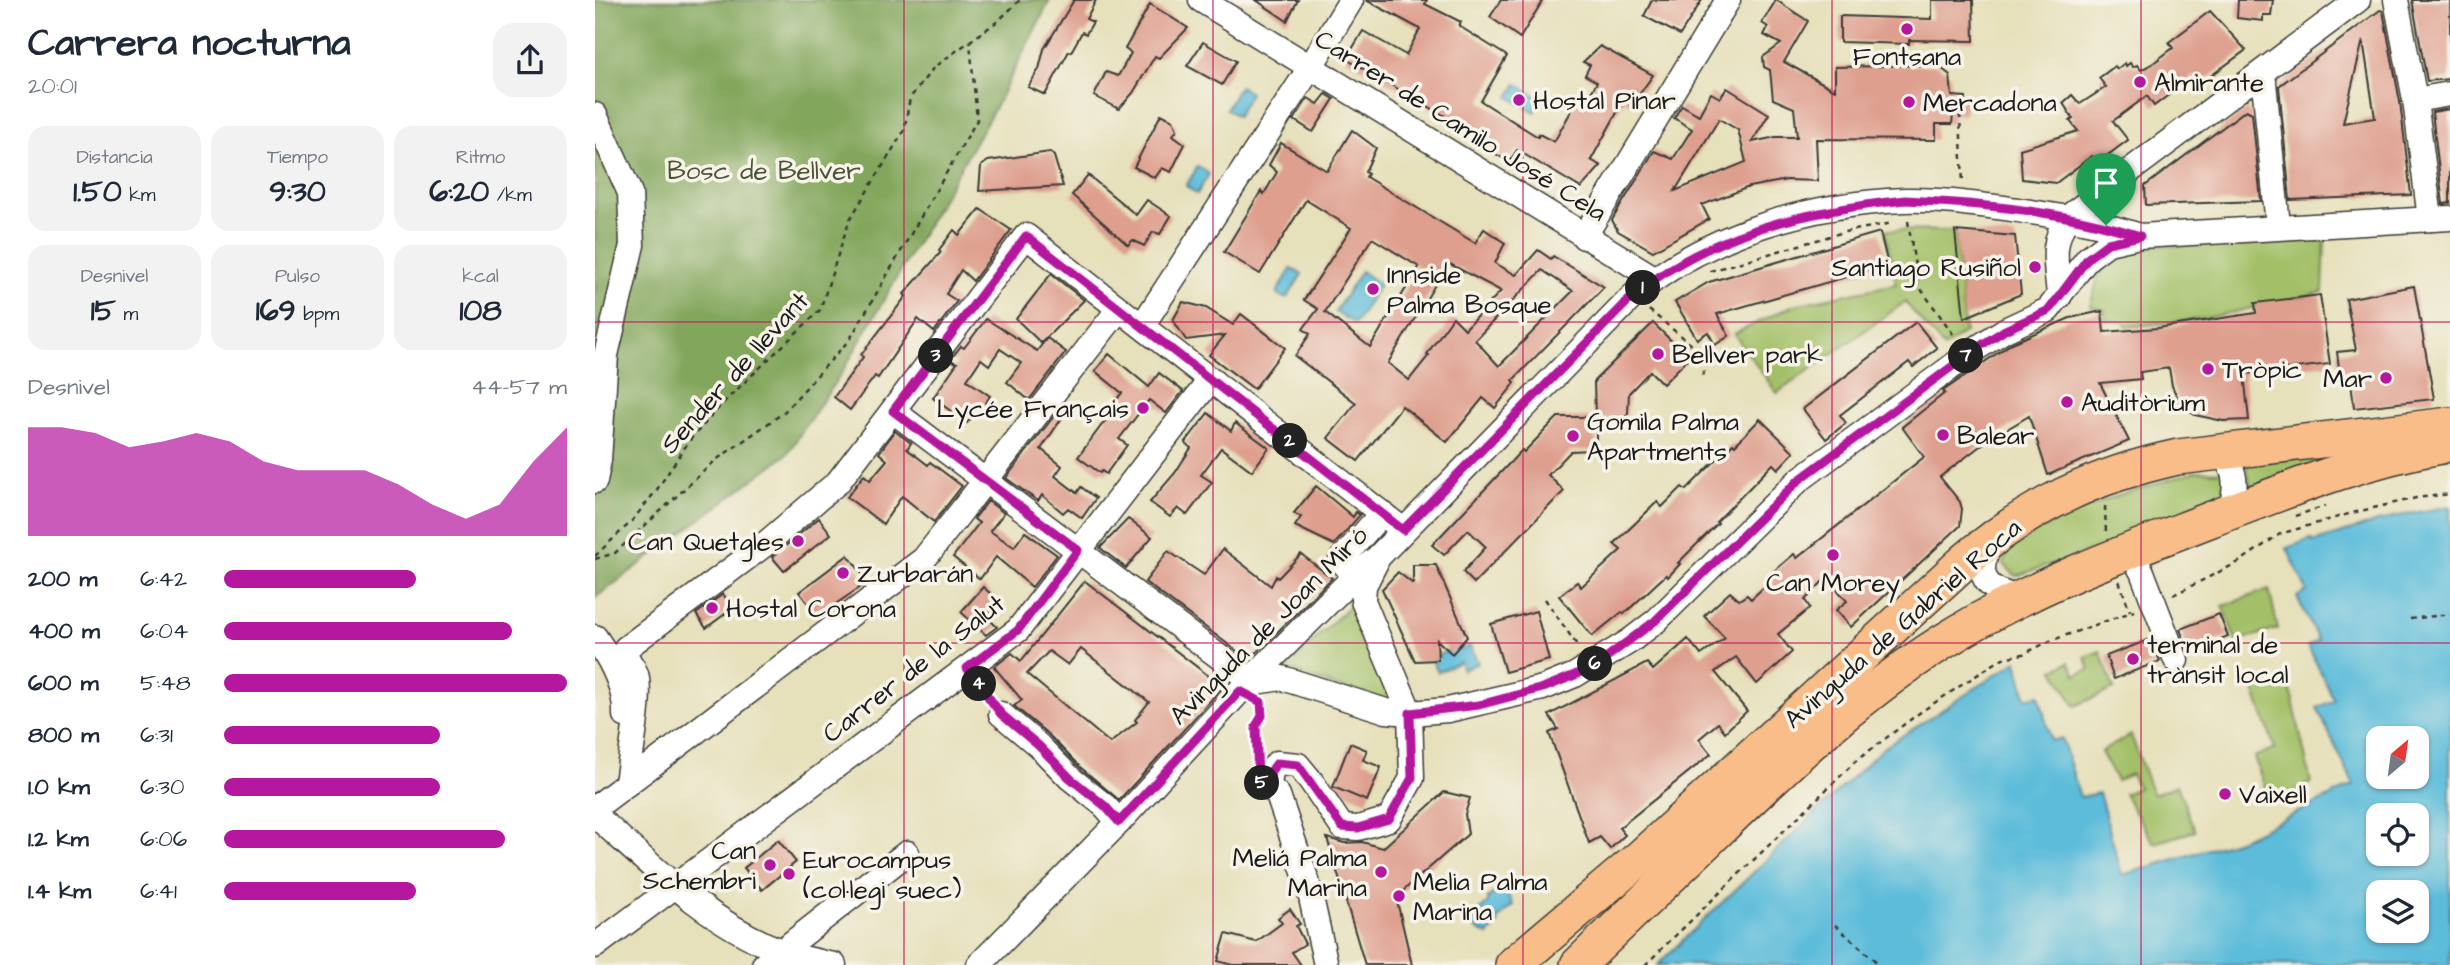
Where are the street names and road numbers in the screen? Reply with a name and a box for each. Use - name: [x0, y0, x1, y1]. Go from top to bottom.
- street label: Carrer de Camilo José Cela: [1308, 21, 1613, 231]
- street label: Sender de llevant: [652, 284, 817, 461]
- street label: Avinguda de Gabriel Roca: [1776, 510, 2030, 739]
- street label: Avinguda de Joan Miró: [1161, 518, 1378, 735]
- street label: Carrer de la Salut: [815, 586, 1013, 751]

